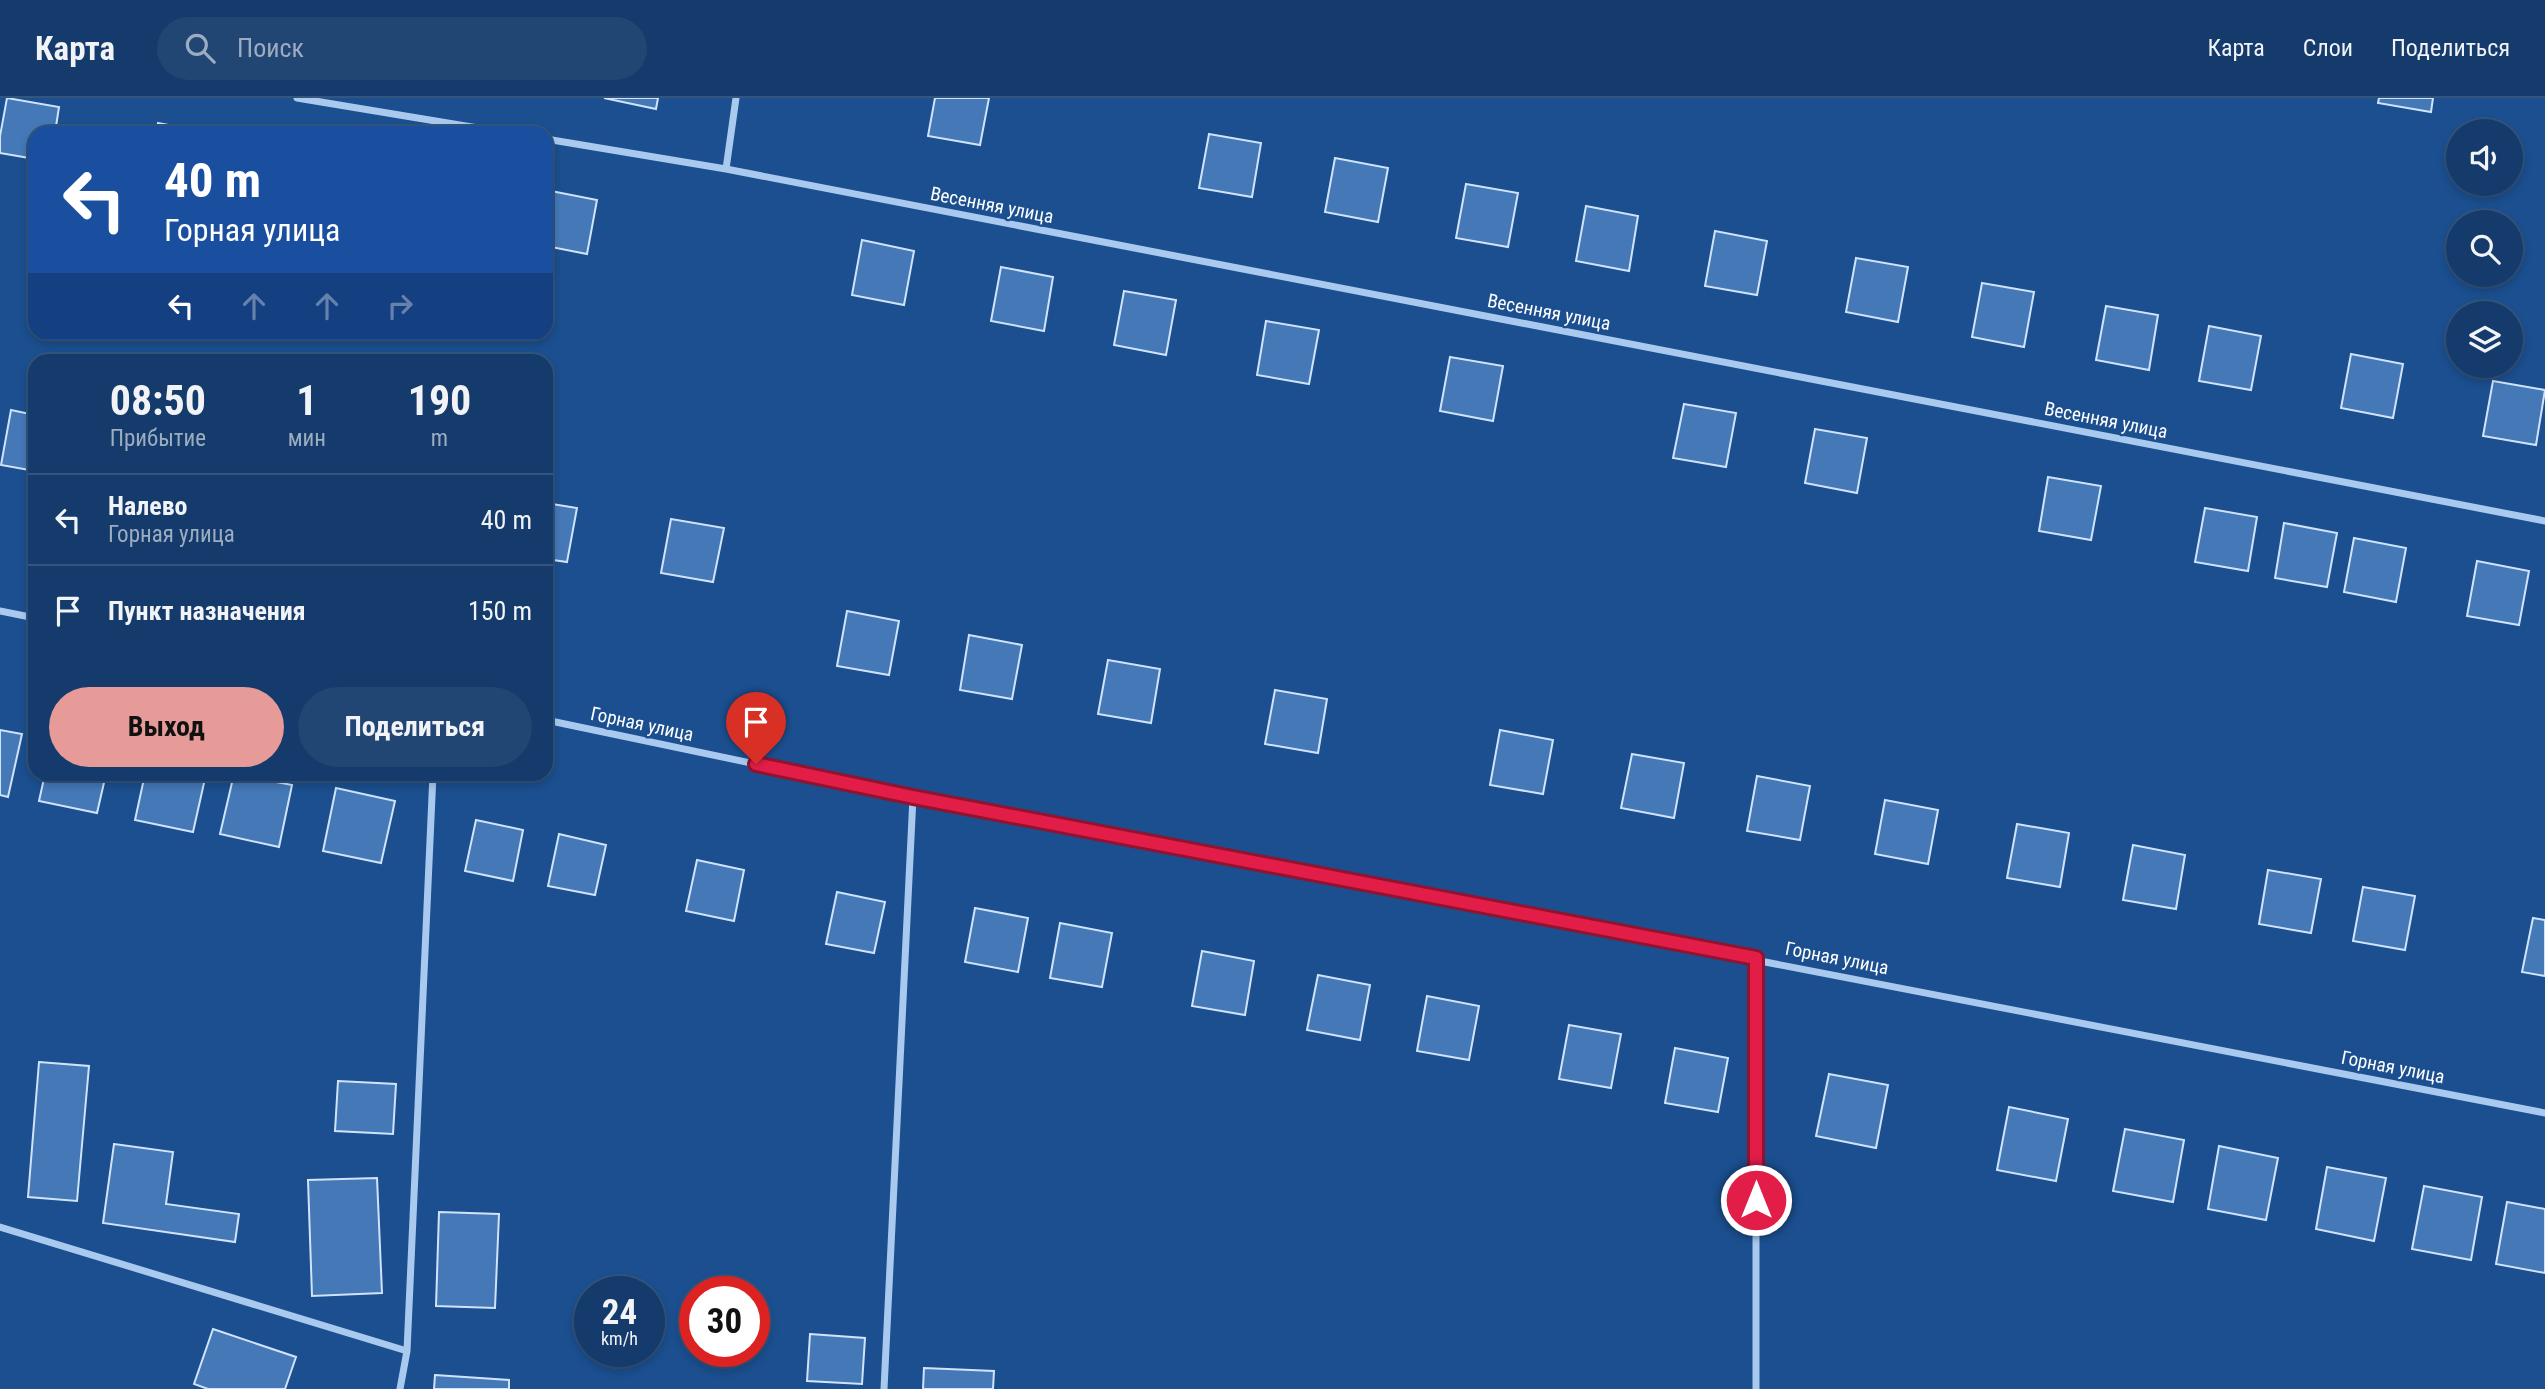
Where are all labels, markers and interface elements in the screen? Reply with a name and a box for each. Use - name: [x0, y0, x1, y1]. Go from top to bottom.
- search box: [157, 17, 647, 80]
- text: Карта: [35, 29, 115, 68]
- icon: search: [181, 29, 219, 67]
- text: Поиск: [237, 33, 304, 63]
- text: Карта: [2207, 34, 2265, 62]
- text: Слои: [2303, 34, 2353, 62]
- text: Поделиться: [2391, 34, 2510, 62]
- map controls: [2446, 119, 2523, 378]
- button: sound: [2446, 119, 2523, 196]
- text: 40 m: [164, 152, 261, 209]
- icon: left: [49, 154, 140, 245]
- street label: Весенняя улица: [928, 182, 1056, 228]
- button: search: [2446, 210, 2523, 287]
- text: Горная улица: [164, 211, 340, 249]
- icon: left: [162, 287, 200, 325]
- icon: ahead: [235, 287, 273, 325]
- icon: ahead: [308, 287, 346, 325]
- icon: right: [381, 287, 419, 325]
- street label: Весенняя улица: [1485, 289, 1613, 335]
- button: layers: [2446, 301, 2523, 378]
- text: 08:50: [110, 376, 206, 425]
- text: 1: [296, 376, 317, 425]
- text: 190: [408, 376, 471, 425]
- street label: Весенняя улица: [2042, 397, 2170, 443]
- text: Прибытие: [110, 425, 206, 452]
- text: мин: [288, 425, 326, 452]
- text: m: [431, 425, 448, 452]
- text: Налево: [108, 491, 188, 521]
- icon: left: [49, 501, 87, 539]
- text: 40 m: [481, 505, 532, 535]
- text: Горная улица: [108, 521, 235, 548]
- icon: arrive: [49, 592, 87, 630]
- text: Пункт назначения: [108, 596, 306, 626]
- text: 150 m: [468, 596, 532, 626]
- button: Выход: [49, 687, 284, 767]
- button: Поделиться: [298, 687, 532, 767]
- pin: [726, 692, 786, 764]
- street label: Горная улица: [588, 702, 696, 746]
- icon: arrive: [737, 703, 775, 741]
- street label: Горная улица: [1783, 937, 1891, 979]
- street label: Горная улица: [2339, 1046, 2447, 1088]
- position arrow: [1719, 1163, 1793, 1237]
- speed limit sign: 30: [679, 1276, 770, 1367]
- text: 24: [602, 1292, 637, 1333]
- text: km/h: [601, 1328, 638, 1349]

